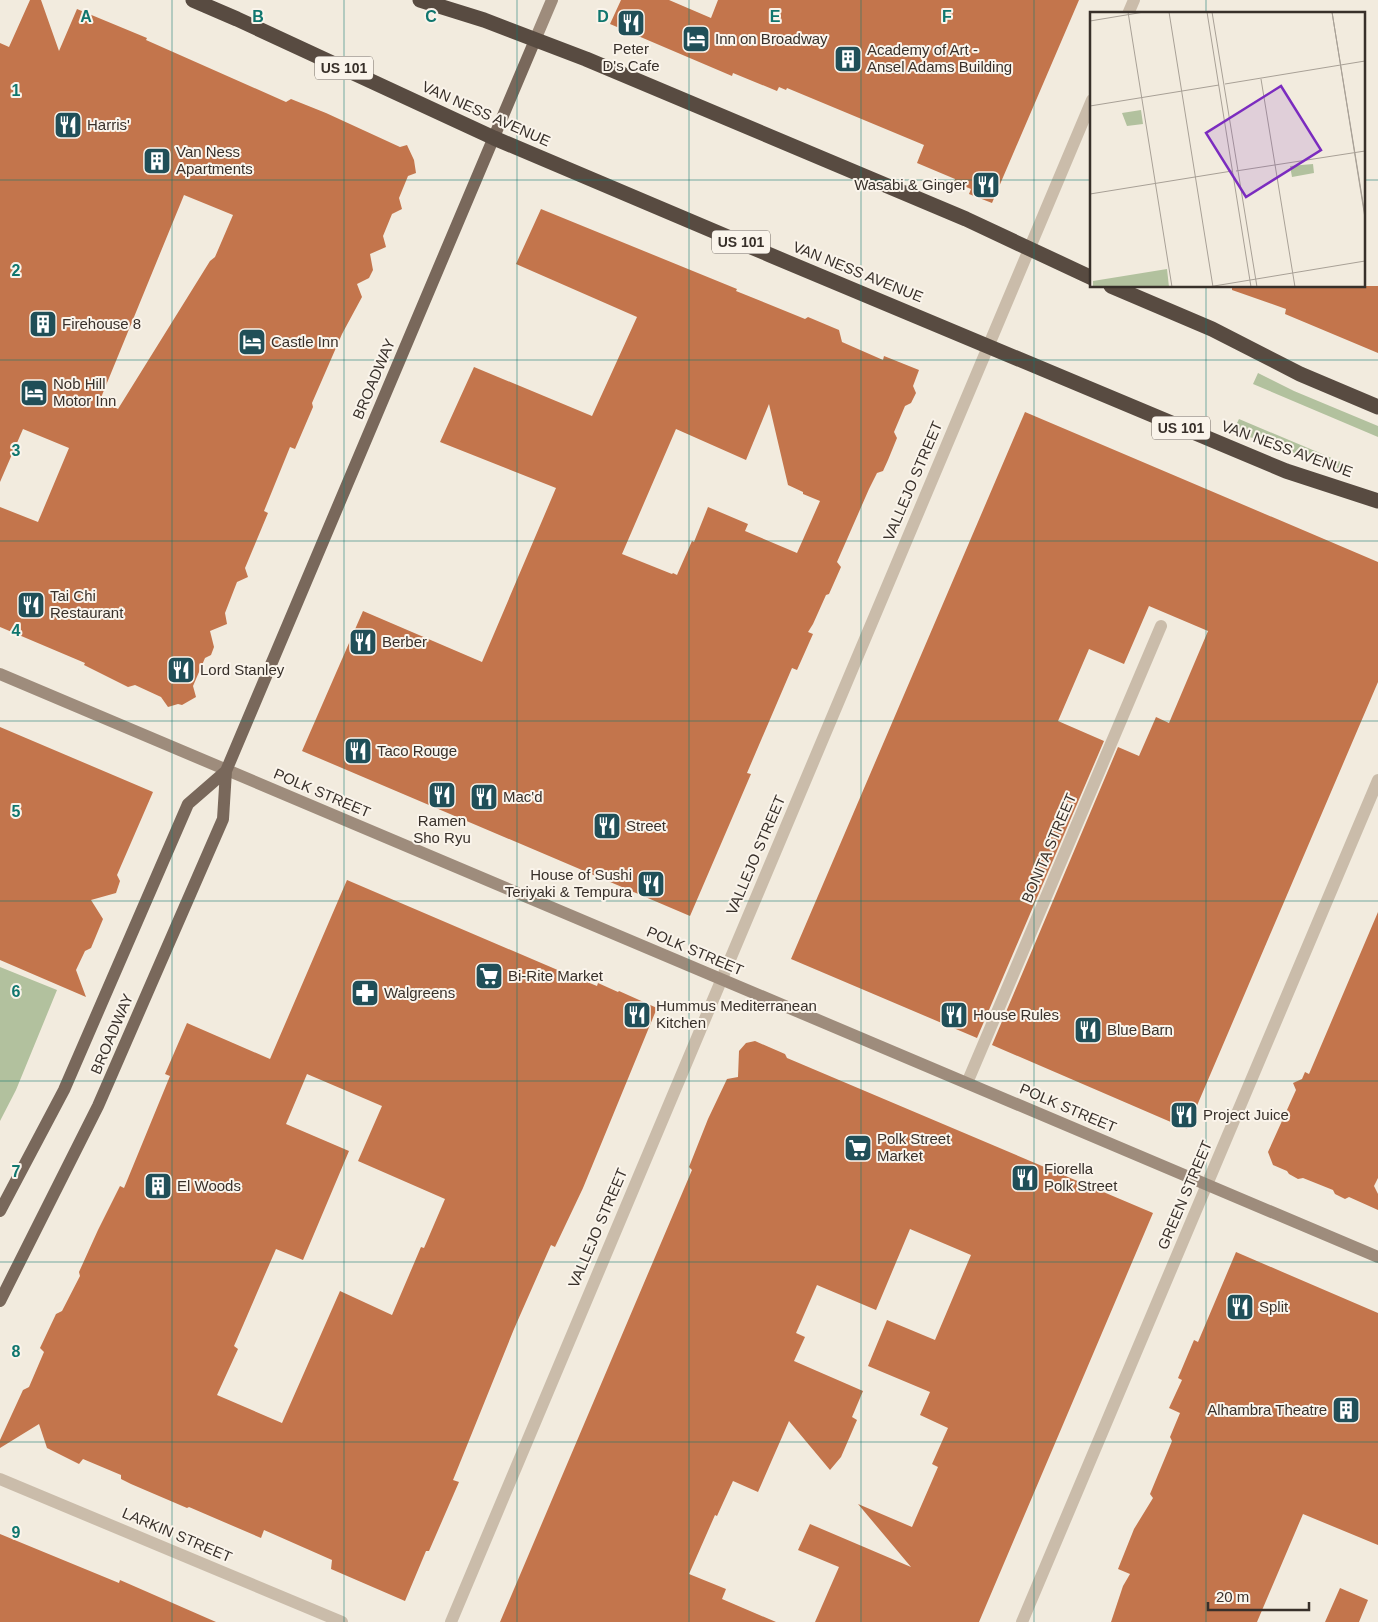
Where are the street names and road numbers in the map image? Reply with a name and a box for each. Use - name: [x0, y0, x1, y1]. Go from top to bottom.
- road number: US 101: [315, 56, 373, 80]
- street label: VAN NESS AVENUE: [419, 78, 553, 150]
- road number: US 101: [712, 230, 770, 253]
- street label: VAN NESS AVENUE: [791, 238, 926, 305]
- street label: BROADWAY: [349, 336, 398, 422]
- road number: US 101: [1152, 416, 1210, 439]
- street label: VAN NESS AVENUE: [1219, 417, 1355, 480]
- street label: VALLEJO STREET: [880, 419, 945, 543]
- street label: POLK STREET: [271, 765, 373, 821]
- street label: BONITA STREET: [1018, 791, 1079, 905]
- street label: VALLEJO STREET: [723, 793, 788, 917]
- street label: POLK STREET: [644, 923, 746, 979]
- street label: BROADWAY: [87, 991, 136, 1077]
- street label: POLK STREET: [1017, 1080, 1119, 1136]
- street label: GREEN STREET: [1154, 1138, 1215, 1252]
- street label: VALLEJO STREET: [565, 1166, 630, 1290]
- street label: LARKIN STREET: [120, 1504, 235, 1565]

